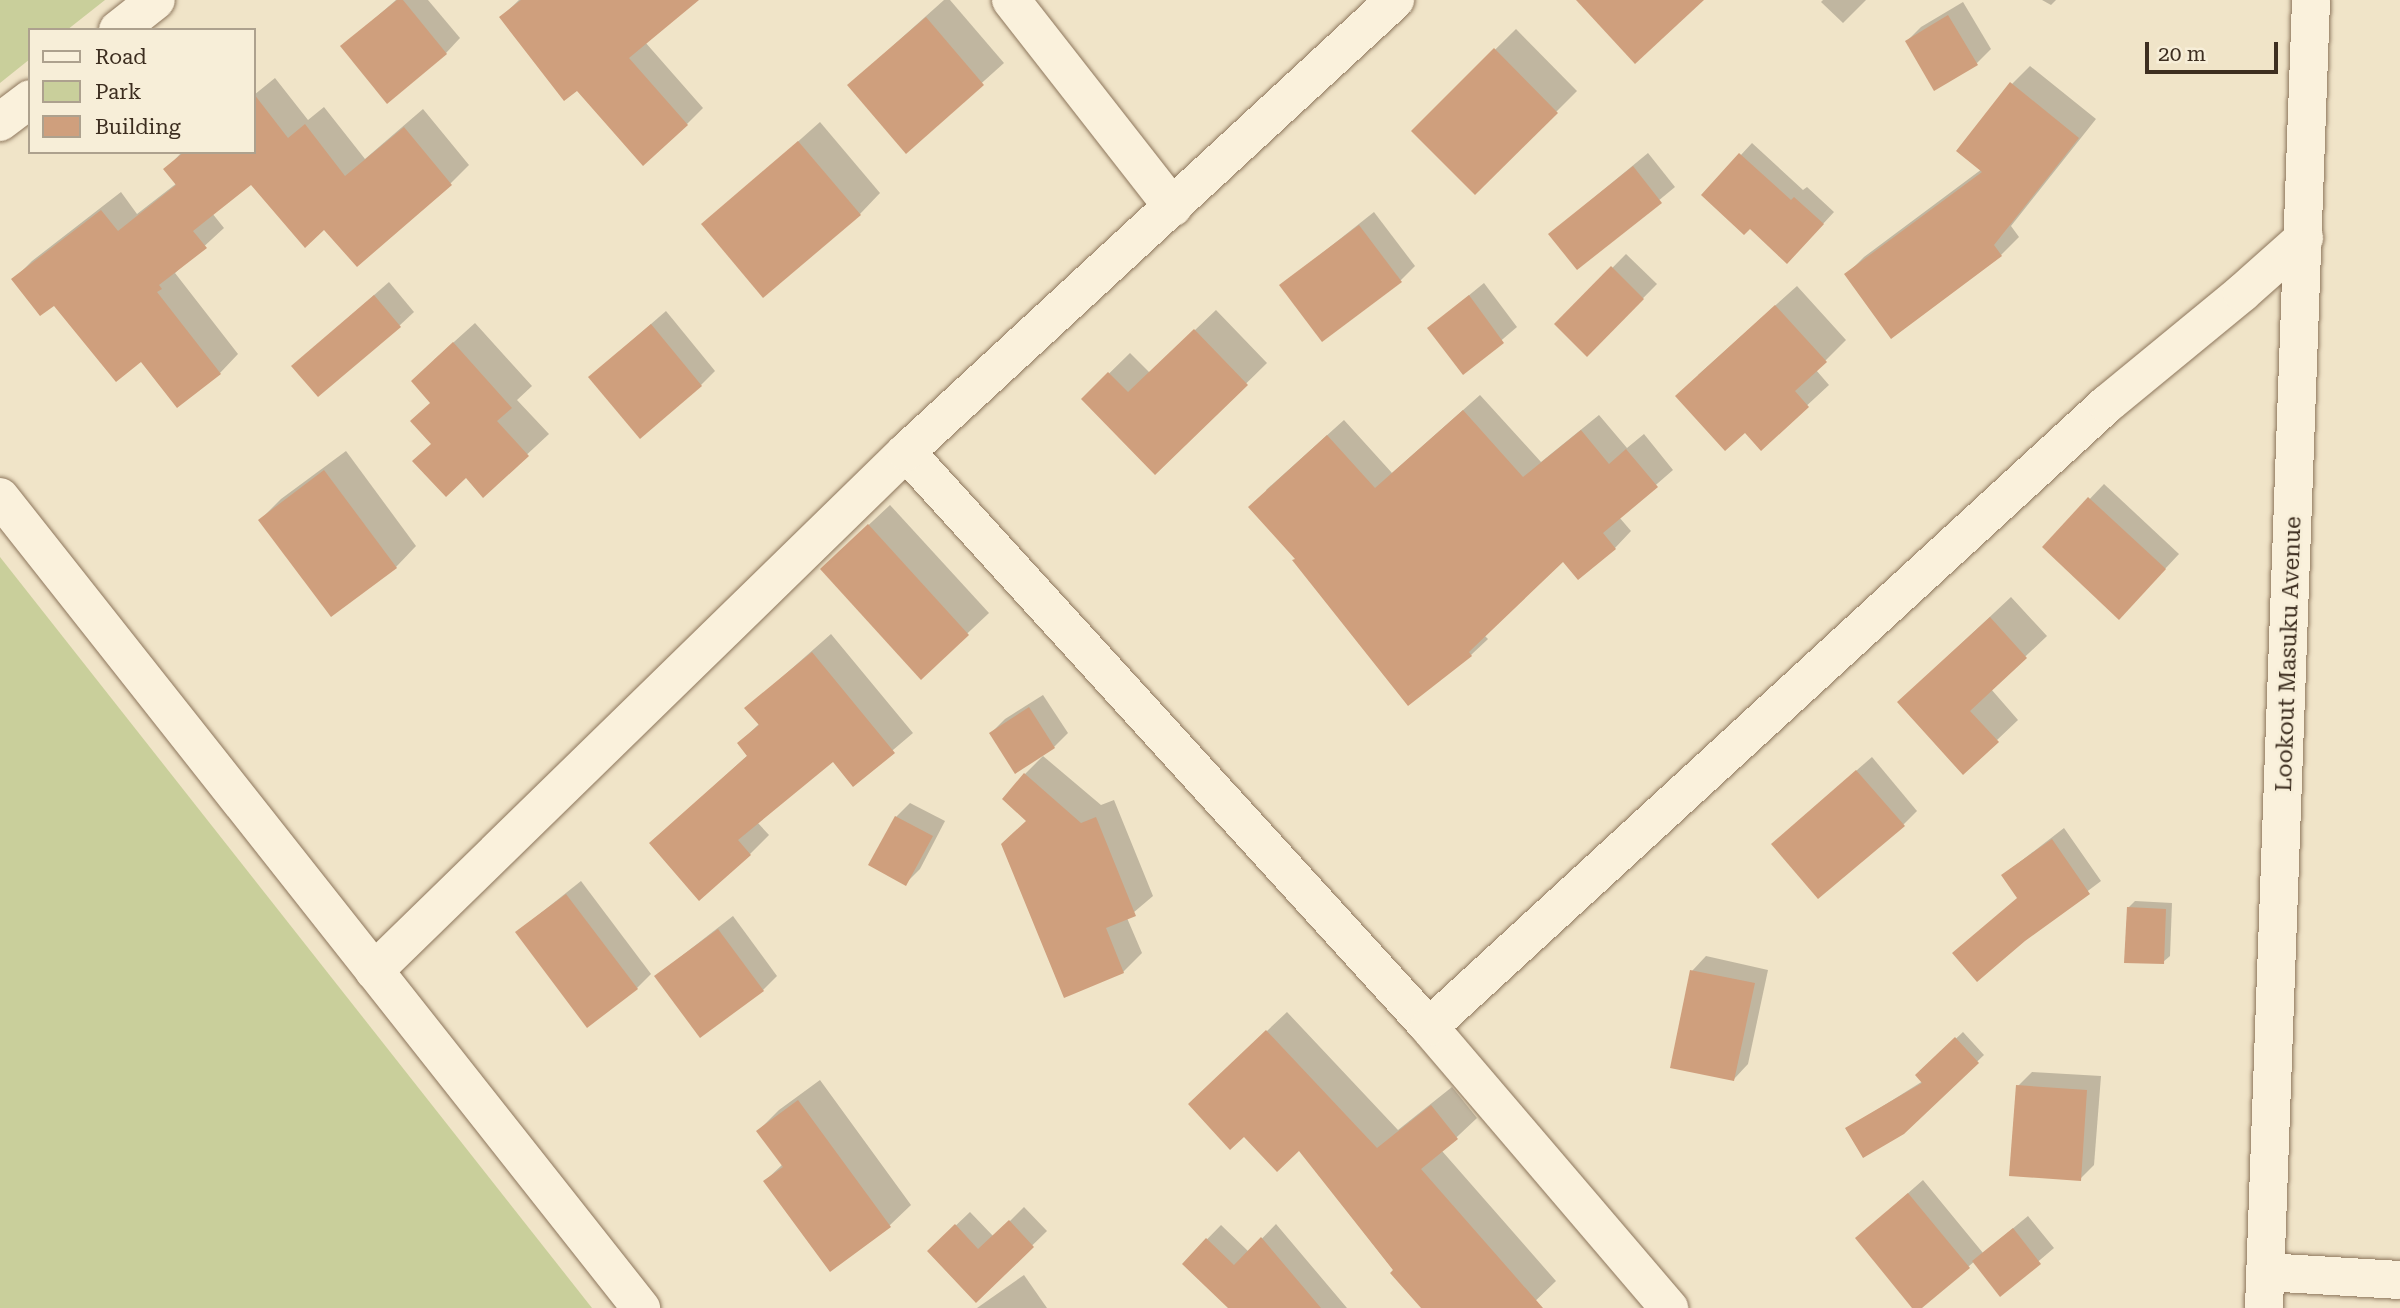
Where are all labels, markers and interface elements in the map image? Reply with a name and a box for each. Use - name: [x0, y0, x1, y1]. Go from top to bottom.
- legend: [28, 28, 256, 154]
- scale bar: [2148, 28, 2281, 72]
- text: 20 m: [2158, 42, 2206, 66]
- text: Road: [95, 45, 147, 69]
- text: Park: [95, 80, 141, 104]
- text: Building: [95, 115, 181, 139]
- street label: Lookout Masuku Avenue: [2270, 516, 2308, 792]

